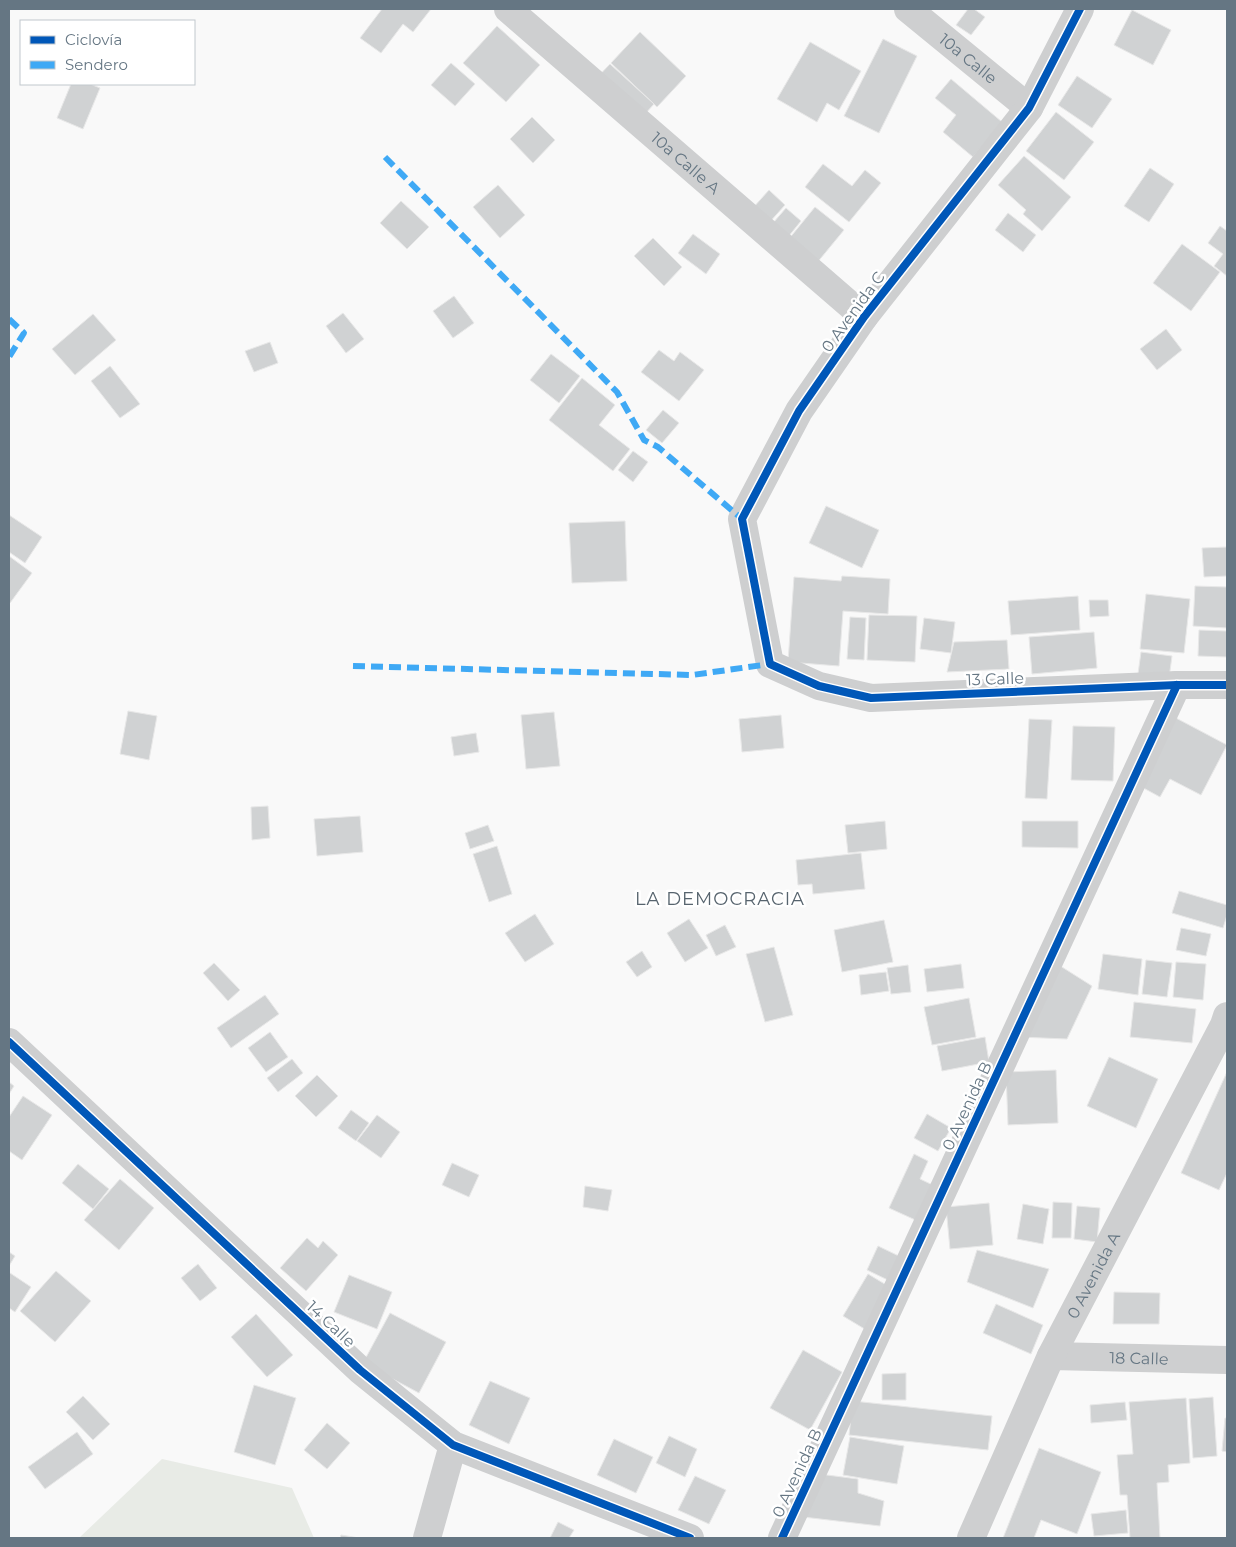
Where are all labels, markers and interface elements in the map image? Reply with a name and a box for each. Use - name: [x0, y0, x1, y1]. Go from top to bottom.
- legend: [20, 20, 195, 85]
- street label: 10a Calle: [936, 29, 1001, 88]
- text: Ciclovía: [65, 30, 122, 49]
- text: Sendero: [65, 55, 128, 74]
- street label: 10a Calle A: [647, 128, 724, 198]
- street label: 0 Avenida C: [817, 268, 889, 356]
- street label: 13 Calle: [966, 668, 1024, 690]
- district label: LA DEMOCRACIA: [635, 888, 805, 910]
- street label: 0 Avenida B: [938, 1059, 996, 1153]
- street label: 0 Avenida A: [1063, 1228, 1124, 1322]
- street label: 14 Calle: [303, 1297, 359, 1351]
- street label: 18 Calle: [1109, 1348, 1169, 1368]
- street label: 0 Avenida B: [768, 1426, 826, 1520]

